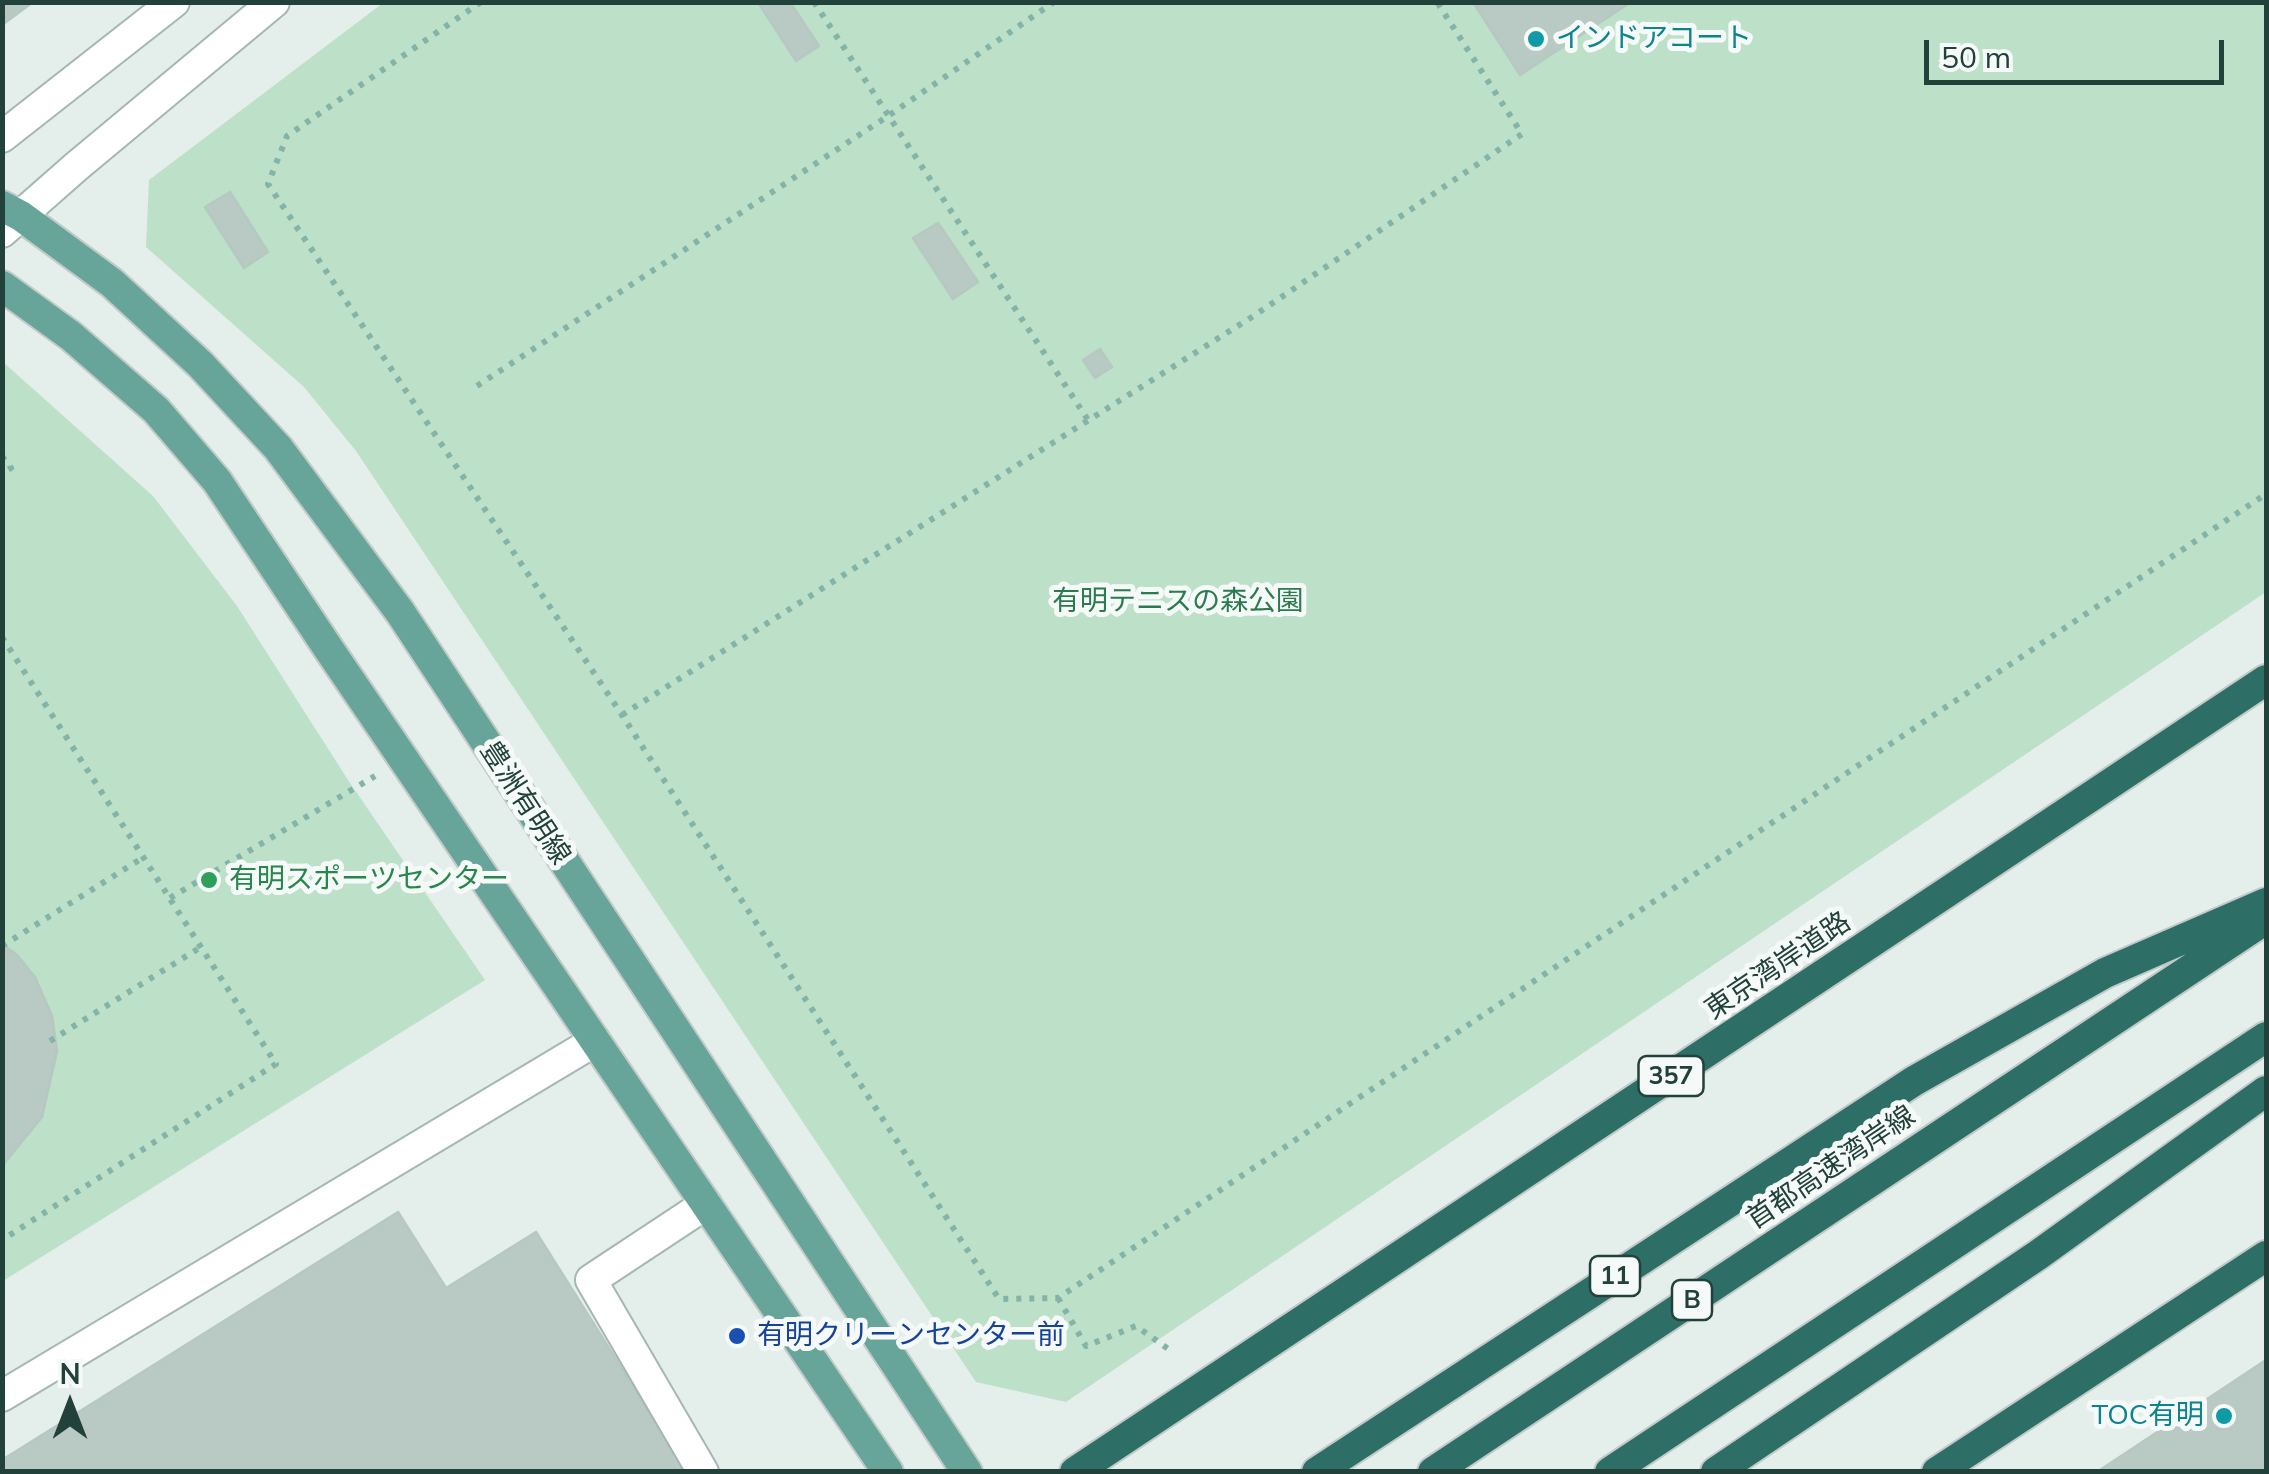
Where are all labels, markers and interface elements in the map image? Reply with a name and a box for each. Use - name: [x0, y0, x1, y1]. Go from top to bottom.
- scale bar: [1929, 20, 2229, 82]
- place label: インドアコート: [1556, 22, 1752, 56]
- marker: インドアコート: [1525, 28, 1547, 50]
- text: 50 m: [1941, 38, 2011, 76]
- park label: 有明テニスの森公園: [1052, 585, 1304, 619]
- street label: 豊洲有明線: [473, 735, 577, 871]
- place label: 有明スポーツセンター: [229, 863, 509, 897]
- marker: 有明スポーツセンター: [198, 869, 220, 891]
- street label: 東京湾岸道路: [1699, 905, 1857, 1027]
- road number: 357: [1638, 1056, 1704, 1096]
- street label: 首都高速湾岸線: [1740, 1099, 1922, 1237]
- road number: 11: [1590, 1256, 1640, 1296]
- road number: B: [1672, 1280, 1712, 1320]
- place label: 有明クリーンセンター前: [757, 1319, 1065, 1353]
- marker: 有明クリーンセンター前: [726, 1325, 748, 1347]
- north arrow: [20, 1354, 120, 1454]
- text: N: [59, 1356, 81, 1391]
- place label: TOC有明: [2092, 1399, 2204, 1433]
- marker: TOC有明: [2213, 1405, 2235, 1427]

